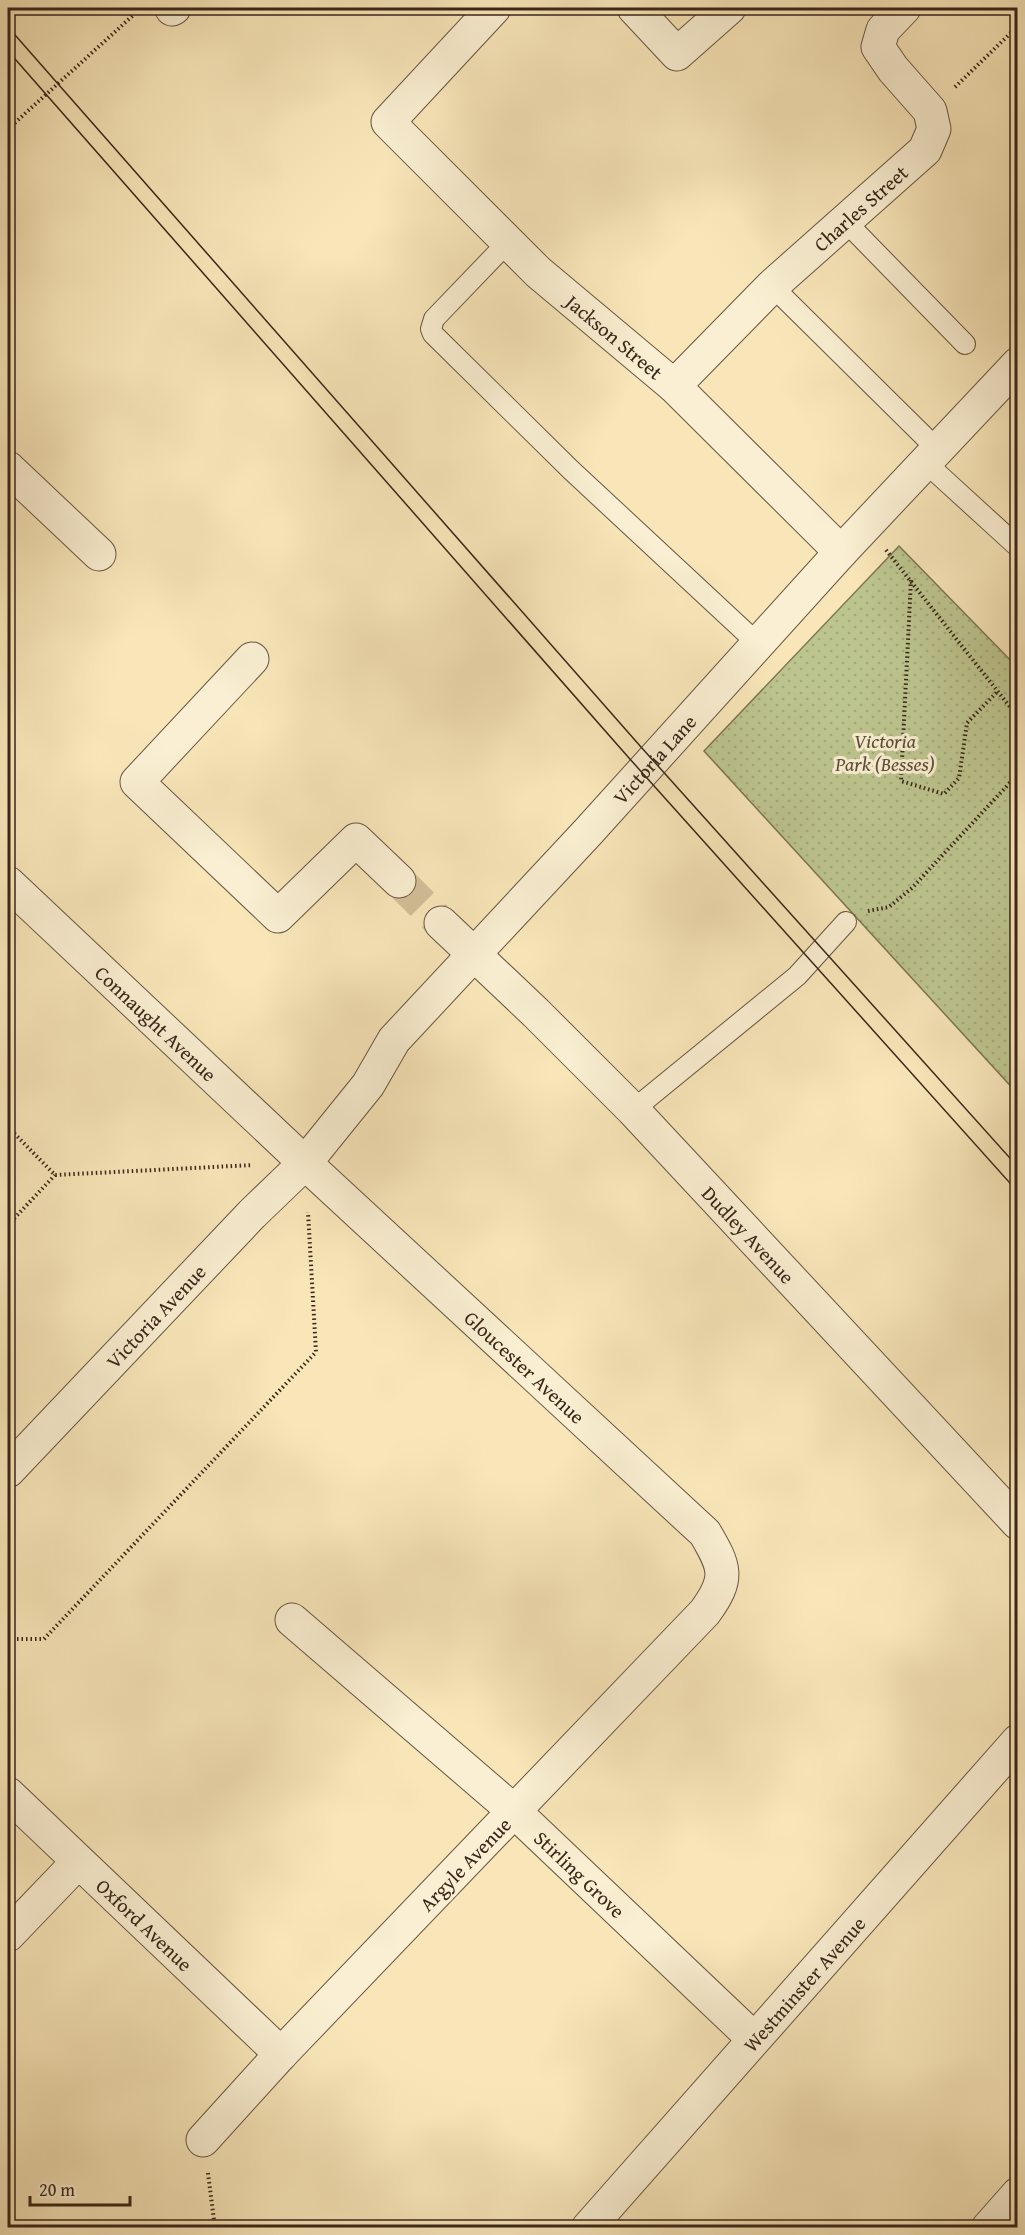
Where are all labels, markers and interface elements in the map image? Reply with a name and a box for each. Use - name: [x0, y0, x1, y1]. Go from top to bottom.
- street label: Charles Street: [807, 158, 914, 258]
- street label: Jackson Street: [558, 285, 670, 386]
- street label: Victoria Lane: [606, 708, 702, 810]
- park label: Victoria Park (Besses): [834, 726, 935, 778]
- street label: Connaught Avenue: [89, 958, 224, 1088]
- street label: Dudley Avenue: [696, 1179, 802, 1290]
- street label: Victoria Avenue: [99, 1257, 212, 1374]
- street label: Gloucester Avenue: [458, 1303, 592, 1430]
- street label: Argyle Avenue: [412, 1810, 518, 1918]
- street label: Stirling Grove: [528, 1823, 632, 1924]
- street label: Oxford Avenue: [90, 1871, 200, 1977]
- street label: Westminster Avenue: [736, 1909, 872, 2058]
- scale bar: [30, 2169, 130, 2207]
- text: 20 m: [39, 2176, 75, 2203]

